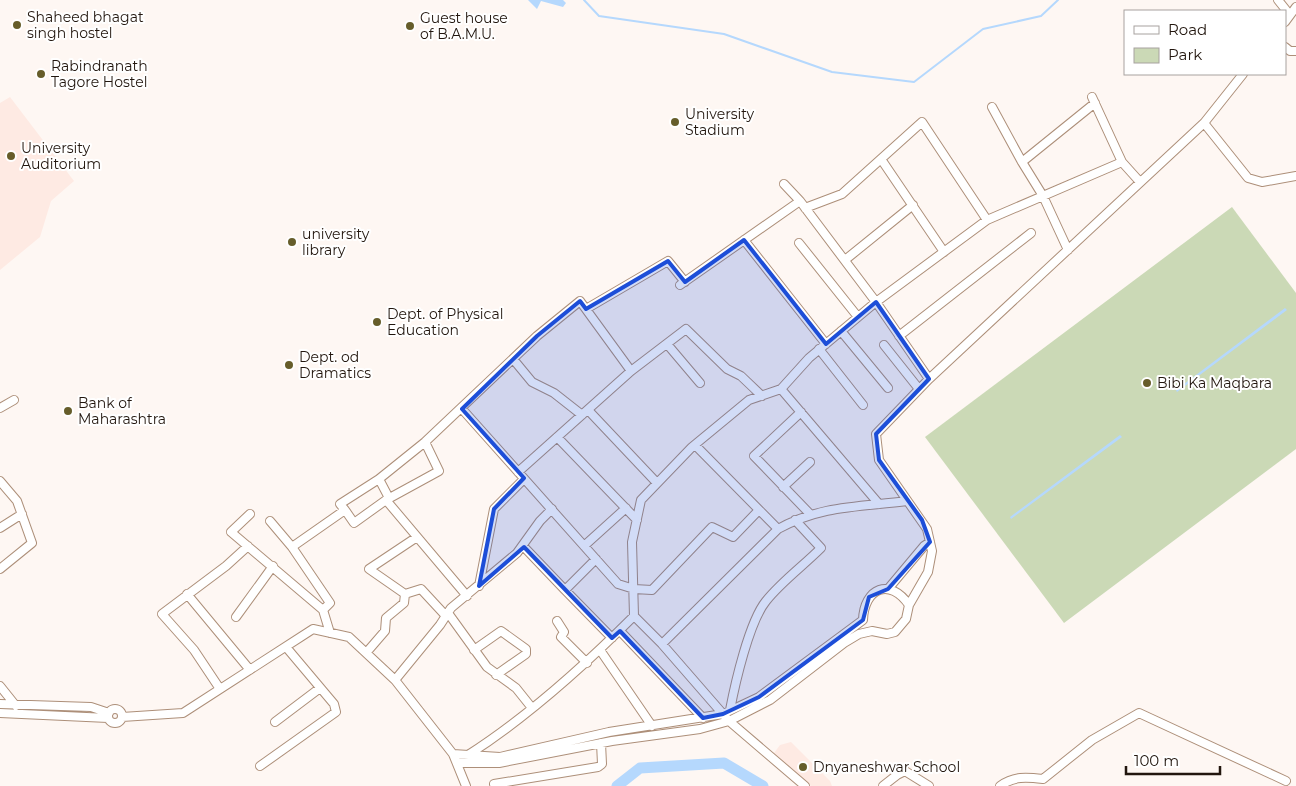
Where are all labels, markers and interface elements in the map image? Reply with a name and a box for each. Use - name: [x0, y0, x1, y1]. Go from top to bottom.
- place label: Shaheed bhagat singh hostel: [27, 8, 144, 42]
- place label: Guest house of B.A.M.U.: [420, 9, 508, 43]
- legend: [1124, 10, 1286, 75]
- marker: Shaheed bhagat singh hostel: [11, 19, 23, 31]
- marker: Guest house of B.A.M.U.: [404, 20, 416, 32]
- text: Road: [1168, 20, 1207, 39]
- text: Park: [1168, 45, 1202, 64]
- place label: Rabindranath Tagore Hostel: [51, 57, 148, 91]
- marker: Rabindranath Tagore Hostel: [35, 68, 47, 80]
- place label: University Stadium: [685, 105, 754, 139]
- marker: University Stadium: [669, 116, 681, 128]
- place label: University Auditorium: [21, 139, 101, 173]
- marker: University Auditorium: [5, 150, 17, 162]
- place label: university library: [302, 225, 370, 259]
- marker: university library: [286, 236, 298, 248]
- place label: Dept. of Physical Education: [387, 305, 503, 339]
- marker: Dept. of Physical Education: [371, 316, 383, 328]
- place label: Dept. od Dramatics: [299, 348, 371, 382]
- marker: Dept. od Dramatics: [283, 359, 295, 371]
- place label: Bibi Ka Maqbara: [1157, 374, 1272, 392]
- marker: Bibi Ka Maqbara: [1141, 377, 1153, 389]
- place label: Bank of Maharashtra: [78, 394, 166, 428]
- marker: Bank of Maharashtra: [62, 405, 74, 417]
- scale bar: [1126, 744, 1220, 776]
- text: 100 m: [1134, 751, 1179, 770]
- place label: Dnyaneshwar School: [813, 758, 960, 776]
- marker: Dnyaneshwar School: [797, 761, 809, 773]

